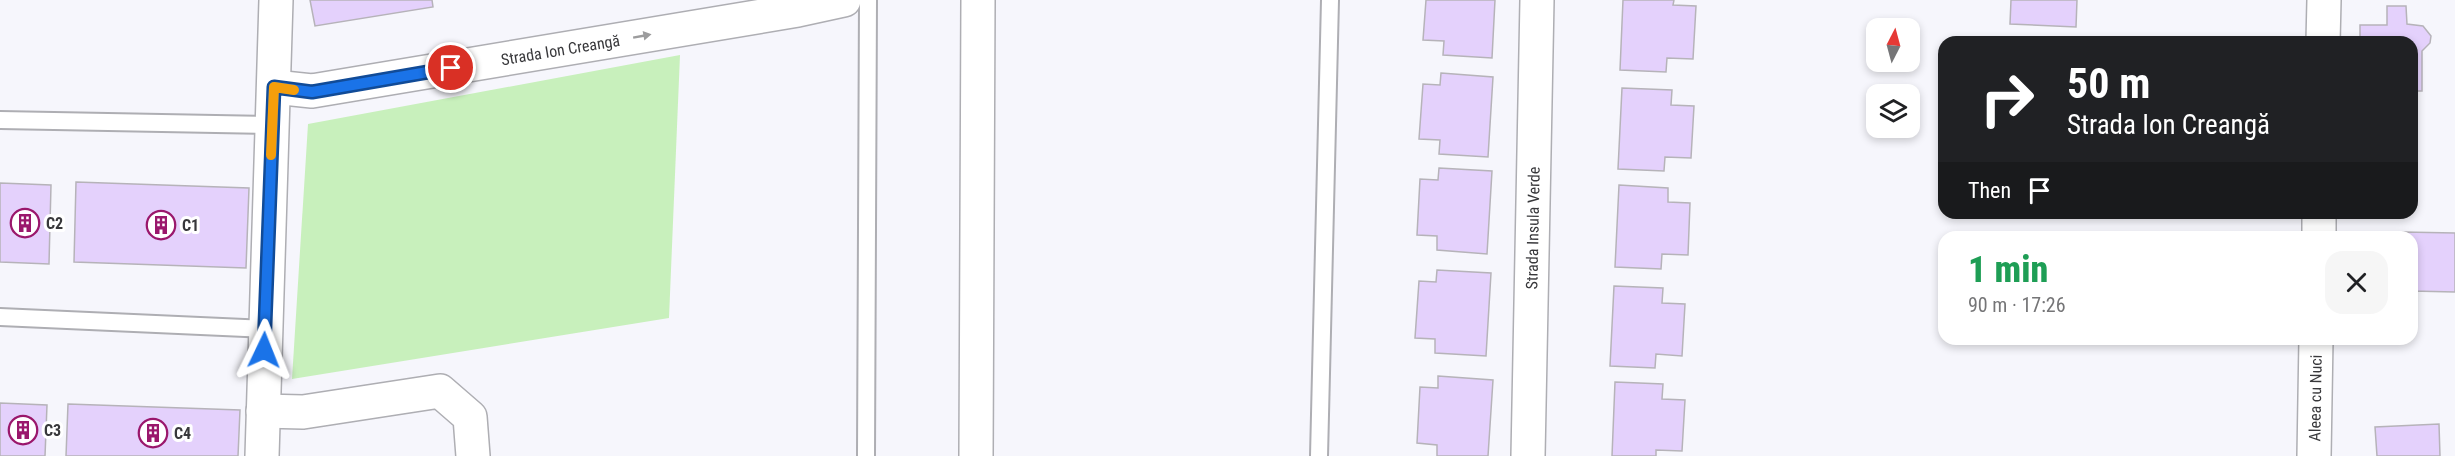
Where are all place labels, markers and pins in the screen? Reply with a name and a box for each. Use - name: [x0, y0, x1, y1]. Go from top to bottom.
- pin: [425, 42, 476, 93]
- building icon: C2: [9, 207, 41, 239]
- building icon: C1: [145, 209, 177, 241]
- place label: C2: [46, 214, 63, 233]
- place label: C1: [182, 216, 199, 235]
- building icon: C3: [7, 414, 39, 446]
- building icon: C4: [137, 417, 169, 449]
- place label: C3: [44, 421, 61, 440]
- place label: C4: [174, 424, 191, 443]

